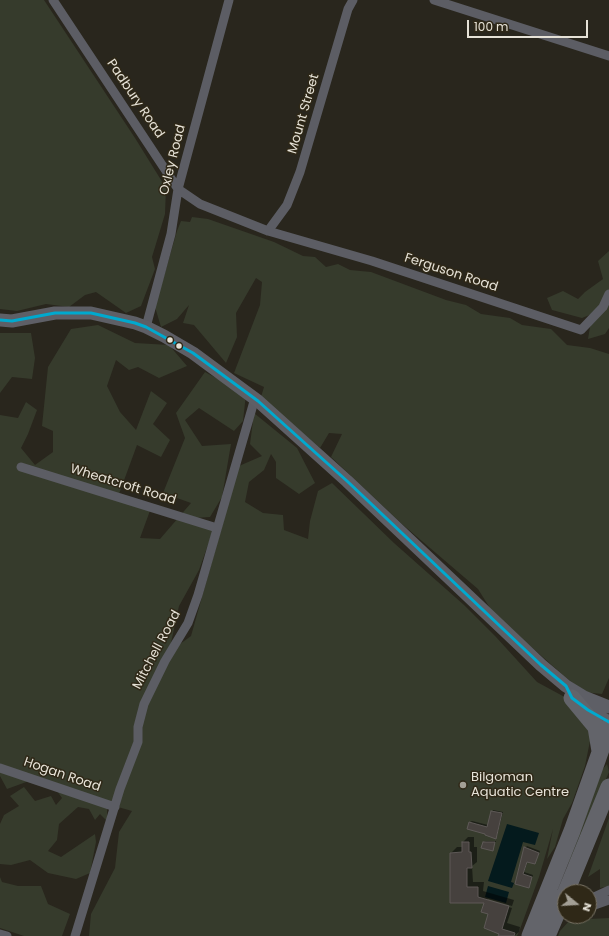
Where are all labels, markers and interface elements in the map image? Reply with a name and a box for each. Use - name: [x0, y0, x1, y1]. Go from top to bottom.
- scale bar: [469, 12, 590, 38]
- text: 100 m: [474, 18, 508, 35]
- street label: Padbury Road: [103, 57, 167, 141]
- street label: Mount Street: [285, 72, 323, 156]
- street label: Oxley Road: [157, 123, 189, 197]
- street label: Ferguson Road: [402, 251, 500, 295]
- unlabelled marker: [165, 335, 175, 345]
- unlabelled marker: [174, 341, 184, 351]
- street label: Wheatcroft Road: [68, 461, 178, 509]
- street label: Mitchell Road: [130, 608, 184, 692]
- street label: Hogan Road: [21, 755, 103, 795]
- place label: Bilgoman Aquatic Centre: [471, 770, 569, 801]
- marker: Bilgoman Aquatic Centre: [458, 780, 468, 790]
- north arrow: [557, 884, 597, 924]
- text: N: [579, 901, 596, 914]

